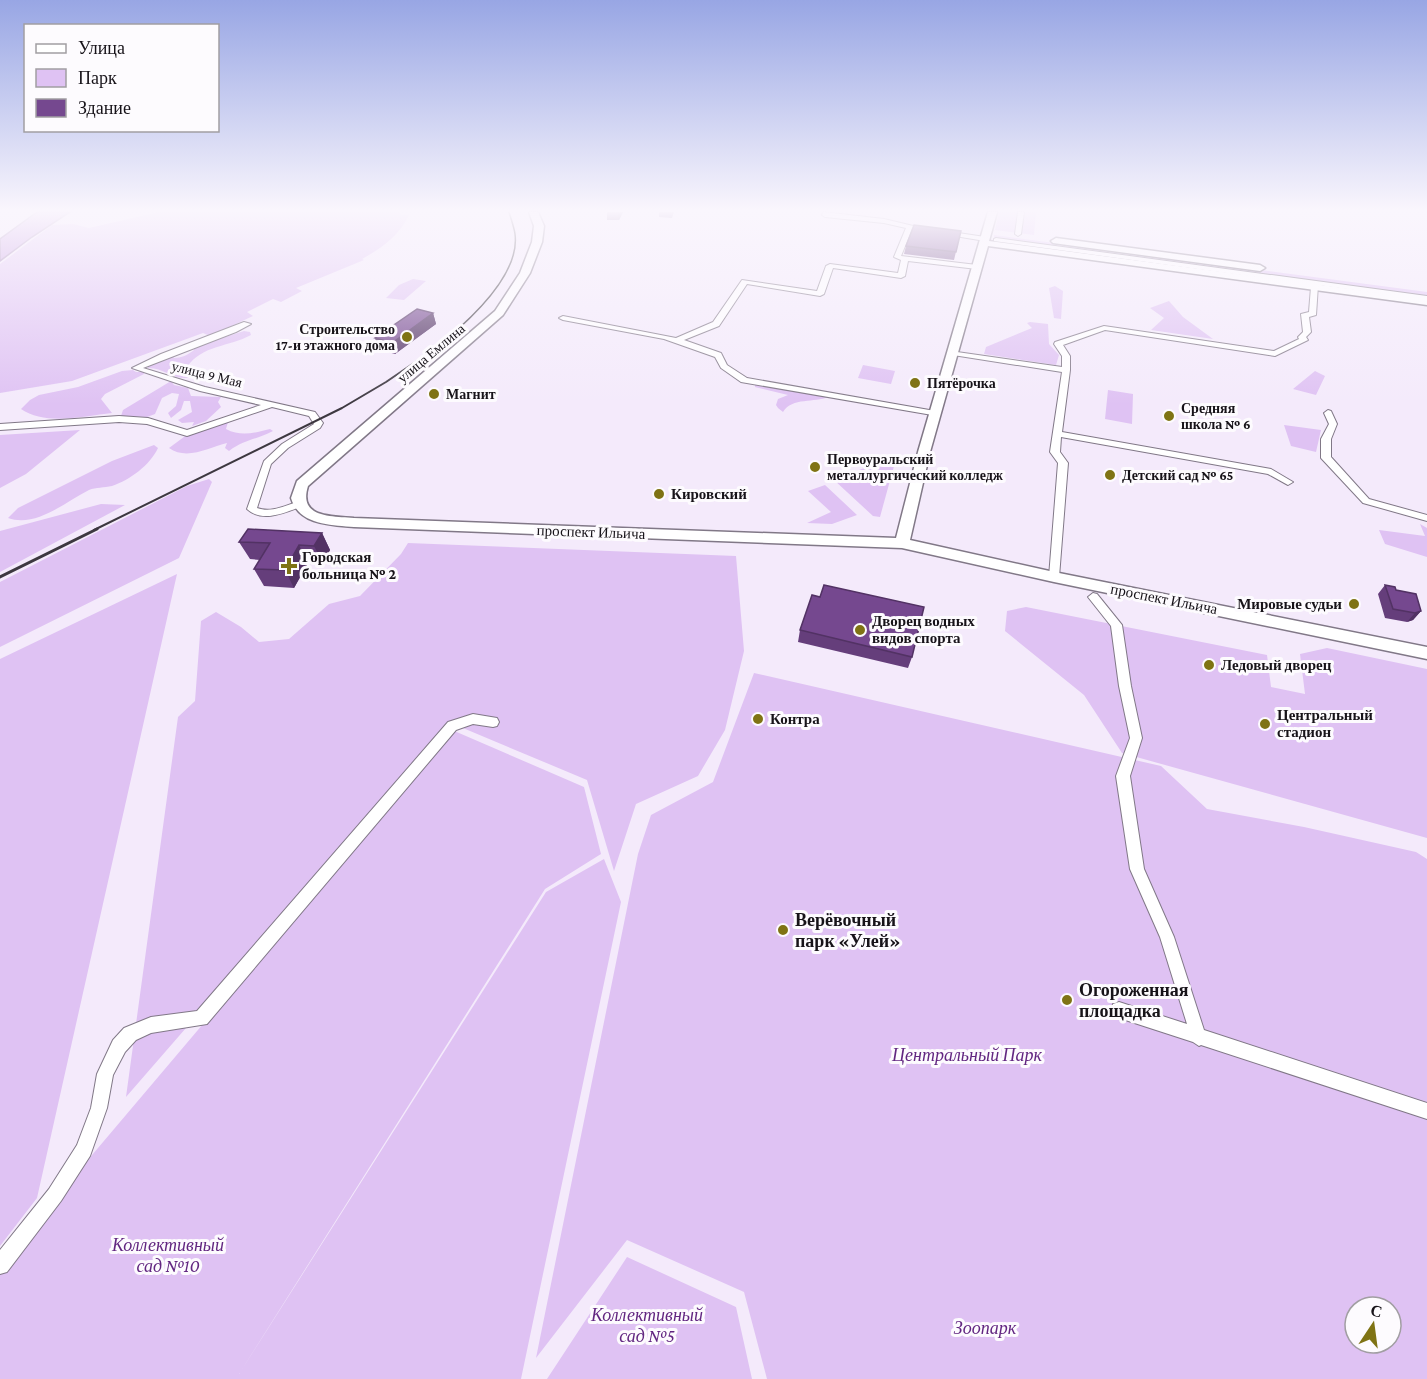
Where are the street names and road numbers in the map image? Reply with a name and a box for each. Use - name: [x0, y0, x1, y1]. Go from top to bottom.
- street label: улица Емлина: [394, 320, 468, 386]
- street label: улица 9 Мая: [170, 358, 244, 391]
- street label: проспект Ильича: [536, 522, 646, 542]
- street label: проспект Ильича: [1109, 581, 1219, 617]

